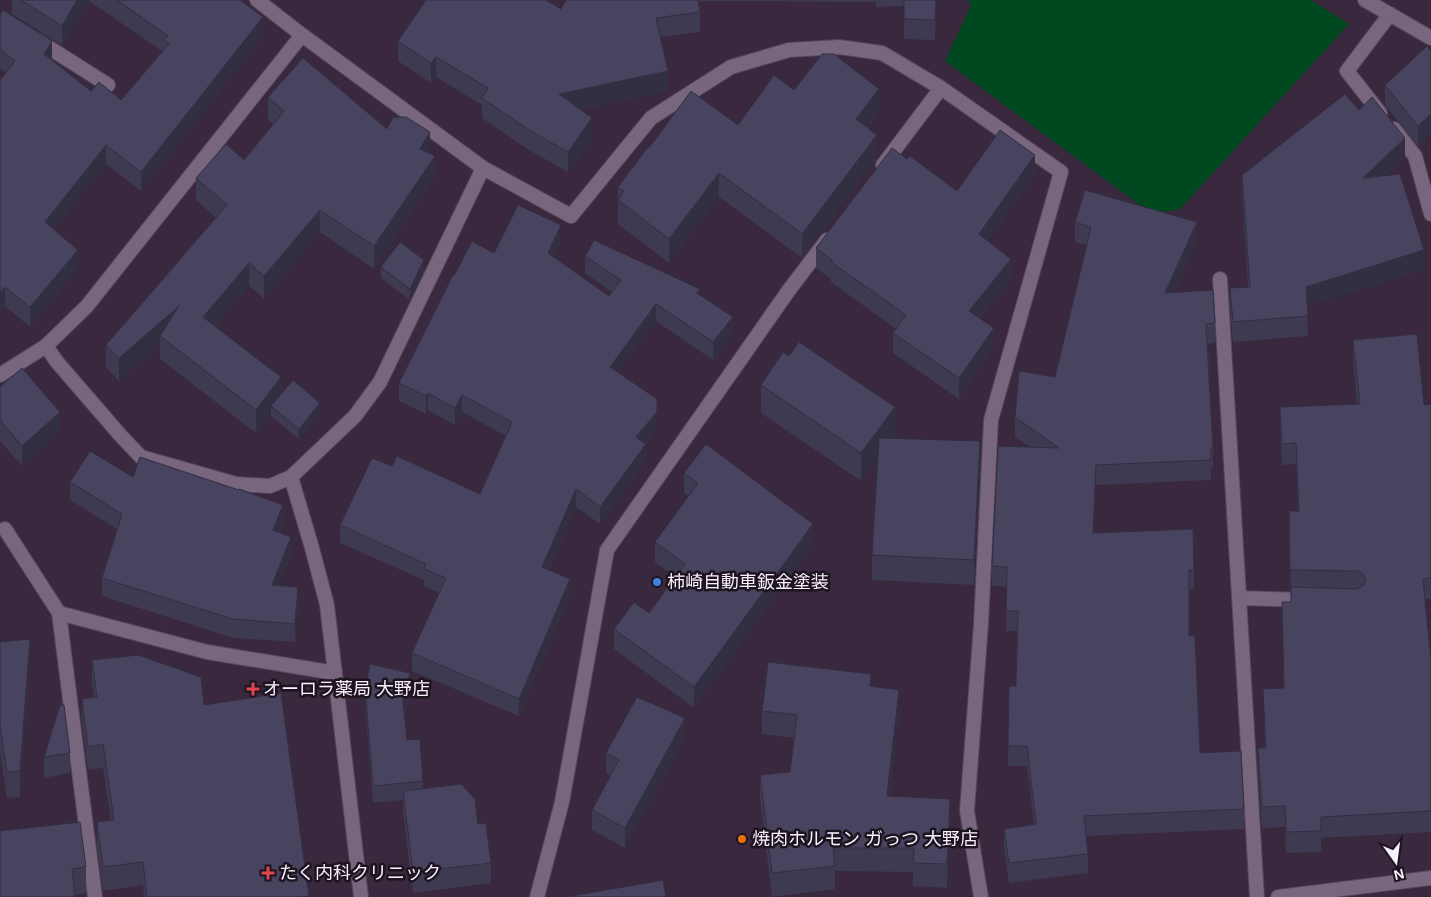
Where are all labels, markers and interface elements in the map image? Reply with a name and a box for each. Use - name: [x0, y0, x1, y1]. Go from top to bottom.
- place label: 柿崎自動車鈑金塗装: [667, 572, 829, 592]
- marker: 柿崎自動車鈑金塗装: [651, 576, 663, 588]
- place label: オーロラ薬局 大野店: [263, 679, 430, 699]
- marker: オーロラ薬局 大野店: [247, 683, 259, 695]
- place label: 焼肉ホルモン ガっつ 大野店: [752, 829, 978, 849]
- marker: 焼肉ホルモン ガっつ 大野店: [736, 833, 748, 845]
- north arrow: [1371, 837, 1421, 887]
- place label: たく内科クリニック: [279, 863, 441, 883]
- marker: たく内科クリニック: [261, 866, 275, 880]
- text: N: [1392, 866, 1406, 884]

